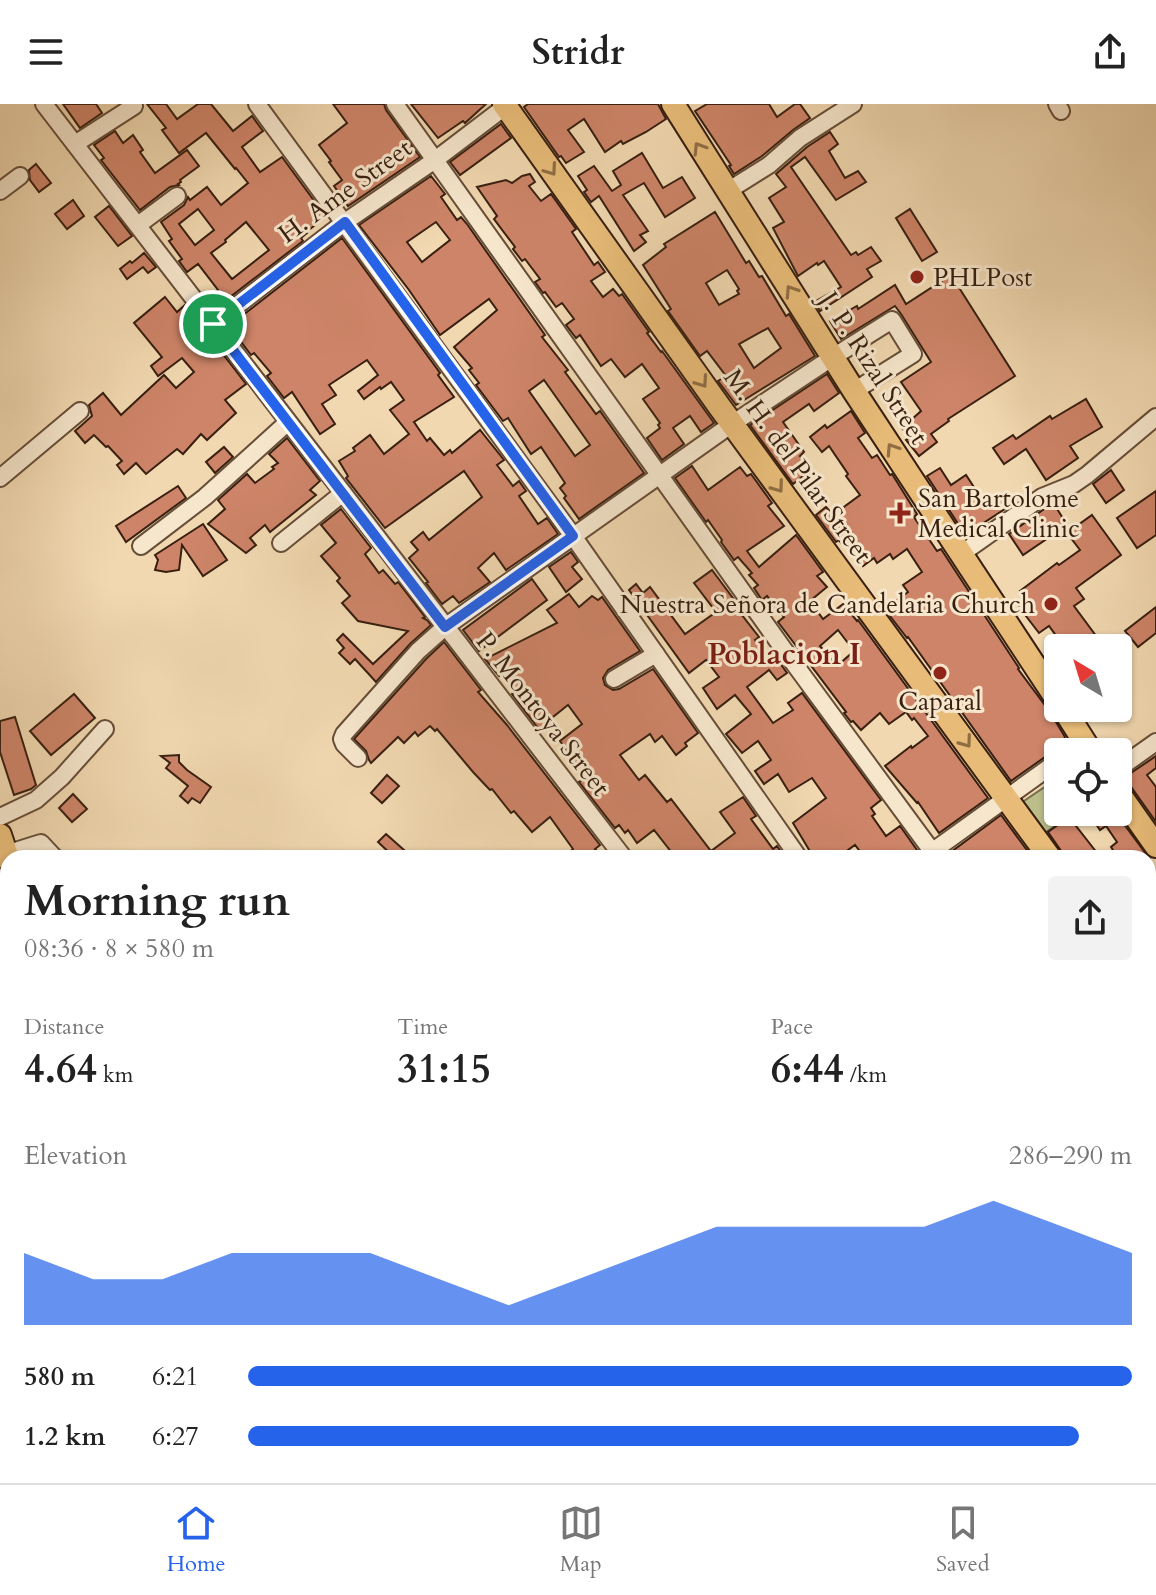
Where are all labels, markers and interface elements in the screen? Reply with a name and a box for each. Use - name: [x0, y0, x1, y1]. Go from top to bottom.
- text: Stridr: [532, 28, 624, 77]
- icon: menu: [24, 30, 68, 74]
- icon: share: [1088, 30, 1132, 74]
- street label: H. Ame Street: [271, 131, 419, 251]
- one-way arrow: [694, 142, 709, 157]
- one-way arrow: [541, 162, 556, 176]
- place label: PHLPost: [933, 260, 1032, 295]
- marker: PHLPost: [908, 268, 926, 286]
- street label: J. P. Rizal Street: [809, 281, 937, 451]
- one-way arrow: [785, 285, 800, 300]
- pin: [179, 290, 247, 358]
- icon: arrive: [191, 302, 235, 346]
- street label: M. H. del Pilar Street: [716, 362, 880, 570]
- one-way arrow: [692, 374, 707, 388]
- one-way arrow: [886, 443, 901, 457]
- one-way arrow: [769, 478, 783, 493]
- place label: San Bartolome Medical Clinic: [918, 481, 1080, 546]
- marker: San Bartolome Medical Clinic: [889, 502, 911, 524]
- place label: Nuestra Señora de Candelaria Church: [620, 587, 1035, 622]
- marker: Nuestra Señora de Candelaria Church: [1042, 595, 1060, 613]
- street label: P. Montoya Street: [468, 625, 618, 803]
- district label: Poblacion I: [707, 634, 861, 675]
- north arrow: [1044, 634, 1132, 722]
- map controls: [1044, 634, 1132, 826]
- marker: Caparal: [931, 664, 949, 682]
- place label: Caparal: [898, 684, 982, 719]
- one-way arrow: [956, 733, 970, 748]
- button: locate: [1044, 738, 1132, 826]
- text: Morning run: [24, 871, 290, 931]
- button: share: [1048, 876, 1132, 960]
- text: 08:36 · 8 × 580 m: [24, 931, 214, 966]
- text: Distance: [24, 1012, 104, 1042]
- text: Time: [397, 1012, 448, 1042]
- text: Pace: [771, 1012, 813, 1042]
- text: 4.64: [24, 1042, 97, 1097]
- text: 31:15: [397, 1042, 491, 1097]
- text: 6:44: [771, 1042, 844, 1097]
- text: km: [97, 1060, 133, 1090]
- text: /km: [844, 1060, 887, 1090]
- text: Elevation: [24, 1138, 127, 1173]
- text: 286–290 m: [1009, 1138, 1132, 1173]
- text: 580 m: [24, 1359, 95, 1394]
- text: 6:21: [152, 1359, 199, 1394]
- text: 1.2 km: [24, 1419, 105, 1454]
- text: 6:27: [152, 1419, 199, 1454]
- tab: Home: [167, 1501, 226, 1579]
- tab: Map: [559, 1501, 603, 1579]
- tab: Saved: [936, 1501, 989, 1579]

